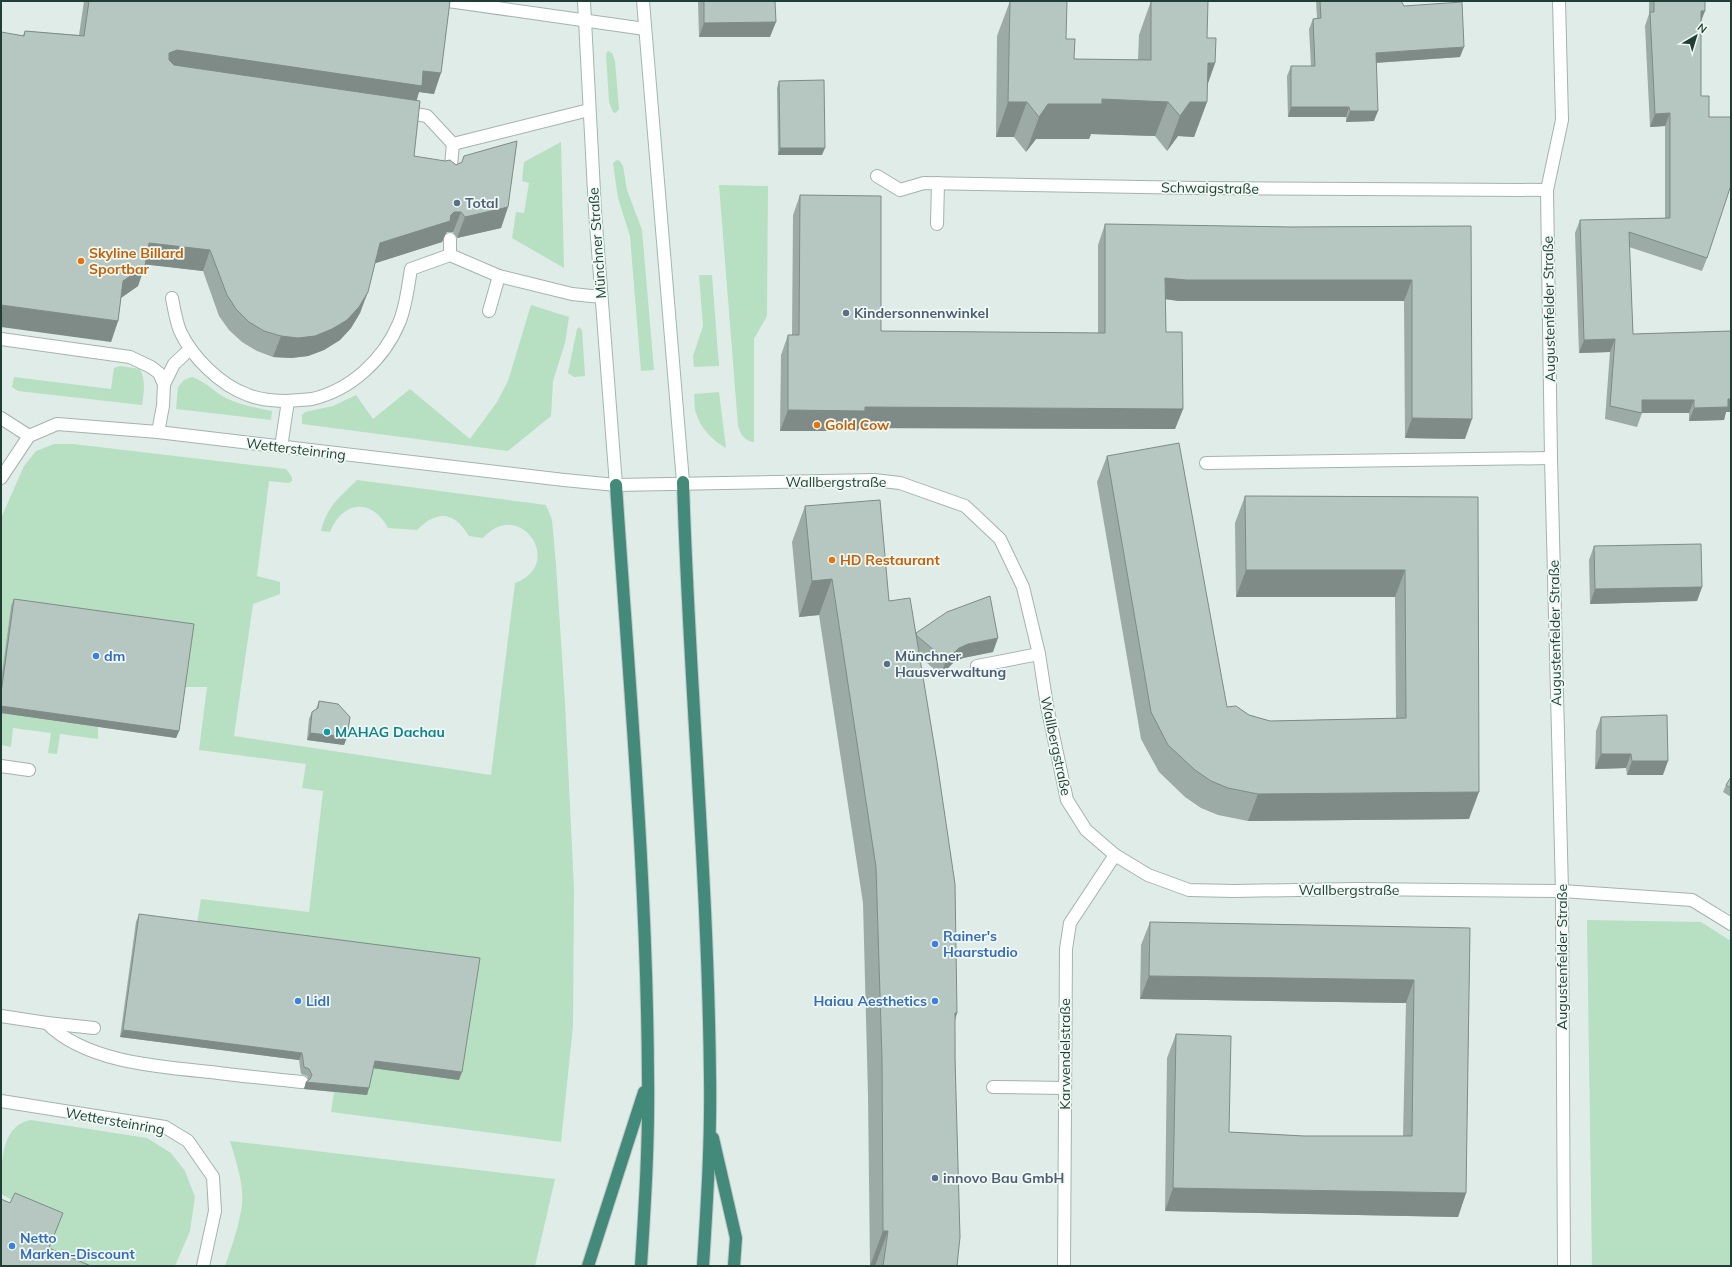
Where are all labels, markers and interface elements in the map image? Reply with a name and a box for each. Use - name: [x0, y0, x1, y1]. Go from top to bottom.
- north arrow: [1676, 16, 1716, 56]
- text: N: [1695, 20, 1710, 36]
- street label: Schwaigstraße: [1161, 178, 1259, 198]
- street label: Münchner Straße: [584, 187, 610, 299]
- place label: Total: [465, 194, 498, 212]
- marker: Total: [452, 198, 462, 208]
- street label: Augustenfelder Straße: [1539, 236, 1559, 382]
- place label: Skyline Billard Sportbar: [89, 244, 184, 278]
- marker: Skyline Billard Sportbar: [76, 256, 86, 266]
- place label: Kindersonnenwinkel: [854, 304, 989, 322]
- marker: Kindersonnenwinkel: [841, 308, 851, 318]
- place label: Gold Cow: [825, 416, 890, 434]
- marker: Gold Cow: [812, 420, 822, 430]
- street label: Wettersteinring: [245, 434, 347, 464]
- street label: Wallbergstraße: [786, 473, 886, 491]
- place label: HD Restaurant: [840, 551, 940, 569]
- marker: HD Restaurant: [827, 555, 837, 565]
- street label: Augustenfelder Straße: [1545, 560, 1565, 706]
- place label: dm: [104, 647, 125, 665]
- place label: Münchner Hausverwaltung: [895, 647, 1006, 681]
- marker: dm: [91, 651, 101, 661]
- marker: Münchner Hausverwaltung: [882, 659, 892, 669]
- street label: Wallbergstraße: [1037, 695, 1075, 797]
- place label: MAHAG Dachau: [335, 723, 445, 741]
- marker: MAHAG Dachau: [322, 727, 332, 737]
- street label: Wallbergstraße: [1299, 881, 1399, 899]
- street label: Augustenfelder Straße: [1553, 884, 1571, 1030]
- place label: Rainer's Haarstudio: [943, 927, 1018, 961]
- marker: Rainer's Haarstudio: [930, 939, 940, 949]
- place label: Lidl: [306, 992, 330, 1010]
- place label: Haiau Aesthetics: [814, 992, 927, 1010]
- marker: Lidl: [293, 996, 303, 1006]
- marker: Haiau Aesthetics: [930, 996, 940, 1006]
- street label: Karwendelstraße: [1056, 998, 1074, 1110]
- street label: Wettersteinring: [64, 1103, 166, 1139]
- place label: innovo Bau GmbH: [943, 1169, 1064, 1187]
- marker: innovo Bau GmbH: [930, 1173, 940, 1183]
- place label: Netto Marken-Discount: [20, 1229, 136, 1263]
- marker: Netto Marken-Discount: [7, 1241, 17, 1251]

